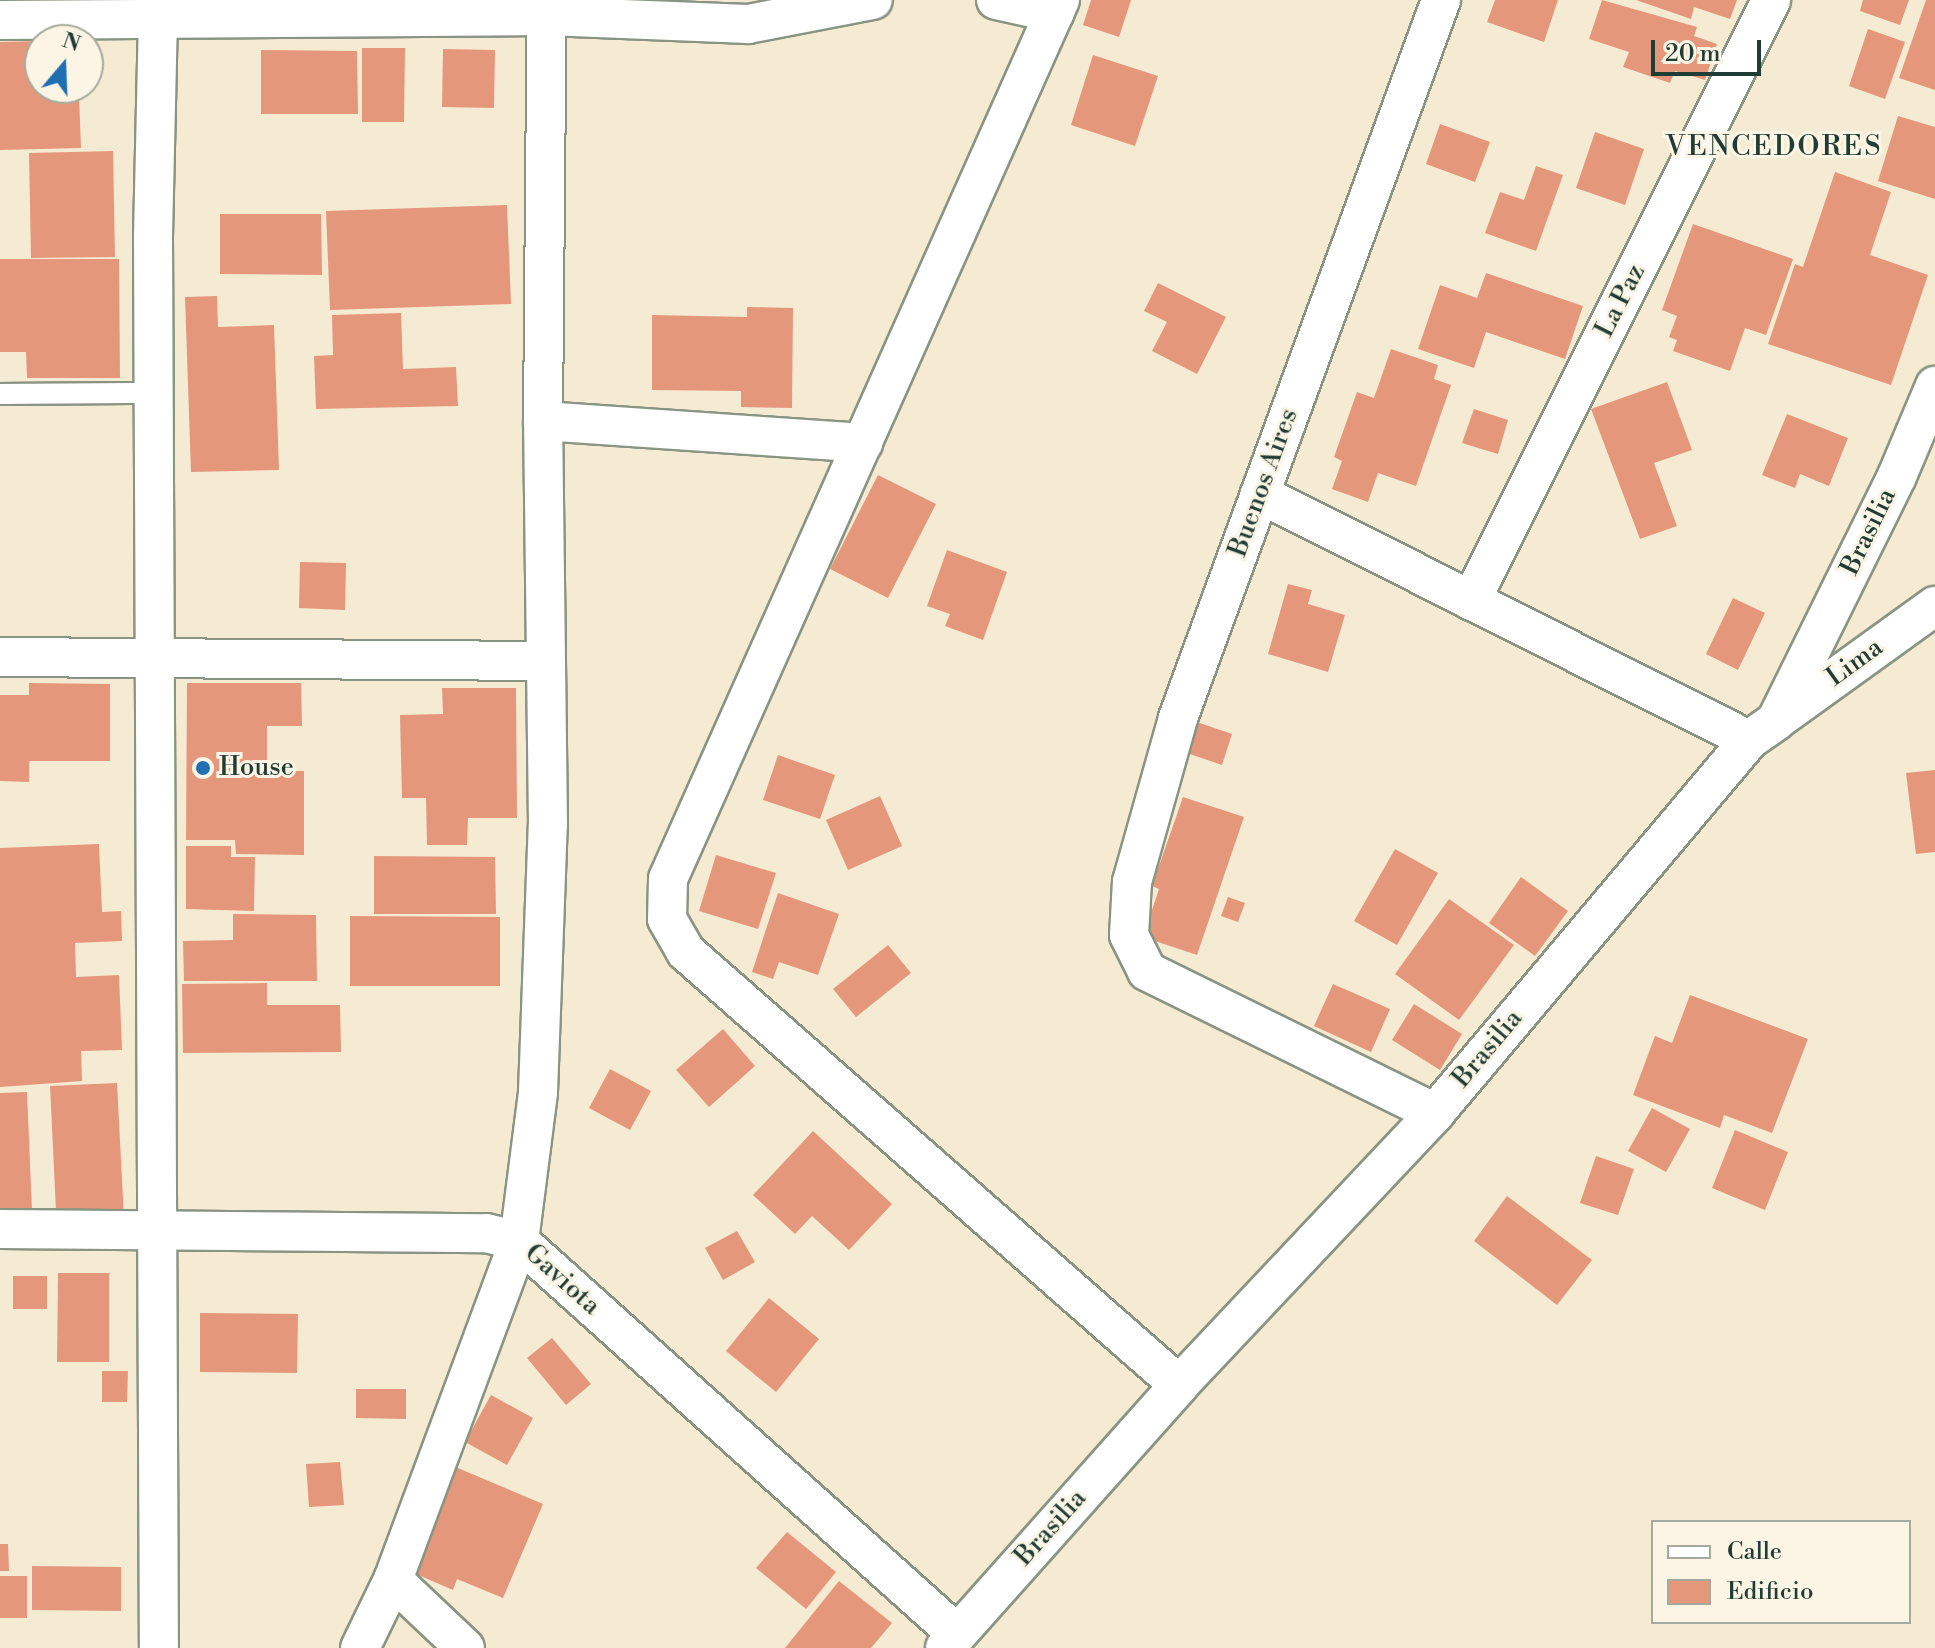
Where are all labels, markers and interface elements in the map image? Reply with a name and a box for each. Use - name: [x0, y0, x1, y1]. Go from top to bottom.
- north arrow: [24, 24, 104, 104]
- scale bar: [1655, 24, 1765, 74]
- text: N: [59, 27, 84, 58]
- text: 20 m: [1665, 39, 1721, 69]
- district label: VENCEDORES: [1666, 130, 1882, 164]
- street label: La Paz: [1589, 259, 1653, 343]
- street label: Buenos Aires: [1223, 405, 1305, 561]
- street label: Brasilia: [1835, 484, 1903, 580]
- street label: Lima: [1821, 632, 1889, 694]
- place label: House: [219, 752, 294, 784]
- marker: House: [194, 759, 212, 777]
- street label: Brasilia: [1446, 1004, 1530, 1094]
- street label: Gaviota: [518, 1238, 606, 1322]
- street label: Brasilia: [1009, 1483, 1093, 1573]
- legend: [1651, 1520, 1911, 1624]
- text: Calle: [1727, 1537, 1782, 1567]
- text: Edificio: [1727, 1577, 1813, 1607]

